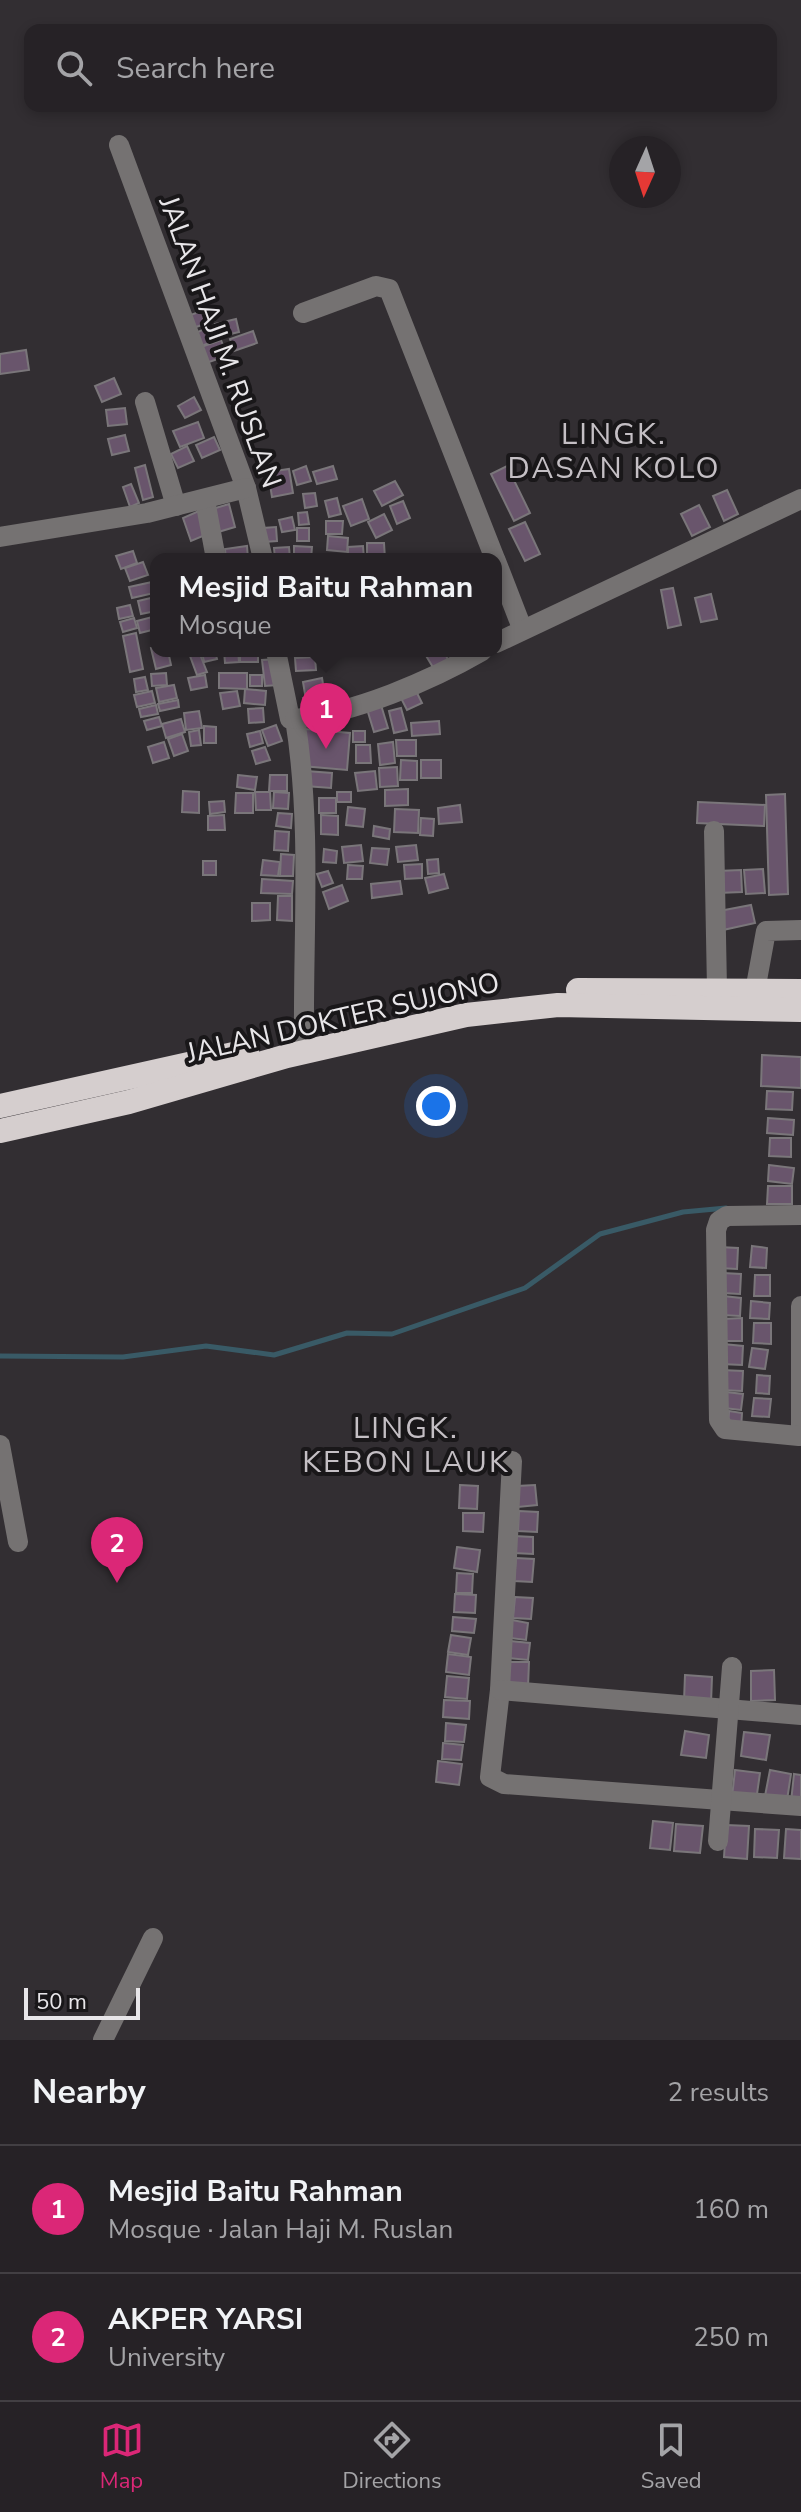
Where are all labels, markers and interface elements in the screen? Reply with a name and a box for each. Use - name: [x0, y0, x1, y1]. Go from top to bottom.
- search box: [24, 24, 777, 112]
- icon: search: [52, 46, 96, 90]
- text: Search here: [116, 48, 275, 89]
- north arrow: [609, 136, 681, 208]
- street label: JALAN HAJI M. RUSLAN: [149, 190, 290, 493]
- district label: LINGK. DASAN KOLO: [508, 414, 720, 489]
- popup: [150, 553, 502, 657]
- text: Mesjid Baitu Rahman: [179, 567, 473, 608]
- text: Mosque: [179, 608, 271, 643]
- pin: 1: [300, 683, 352, 749]
- street label: JALAN DOKTER SUJONO: [182, 963, 503, 1073]
- your location: [416, 1086, 456, 1126]
- district label: LINGK. KEBON LAUK: [302, 1408, 510, 1483]
- pin: 2: [91, 1517, 143, 1583]
- scale bar: [24, 1984, 140, 2020]
- text: 50 m: [36, 1987, 87, 2017]
- text: Nearby: [32, 2069, 146, 2115]
- text: 2 results: [668, 2075, 769, 2110]
- text: Mesjid Baitu Rahman: [108, 2171, 403, 2212]
- text: 1: [50, 2192, 66, 2227]
- text: 160 m: [693, 2192, 769, 2227]
- text: Mosque · Jalan Haji M. Ruslan: [108, 2212, 453, 2247]
- text: AKPER YARSI: [108, 2299, 303, 2340]
- text: 2: [50, 2320, 66, 2355]
- text: 250 m: [693, 2320, 769, 2355]
- text: University: [108, 2340, 225, 2375]
- tab: Map: [100, 2418, 144, 2496]
- tab: Directions: [343, 2418, 442, 2496]
- tab: Saved: [641, 2418, 701, 2496]

